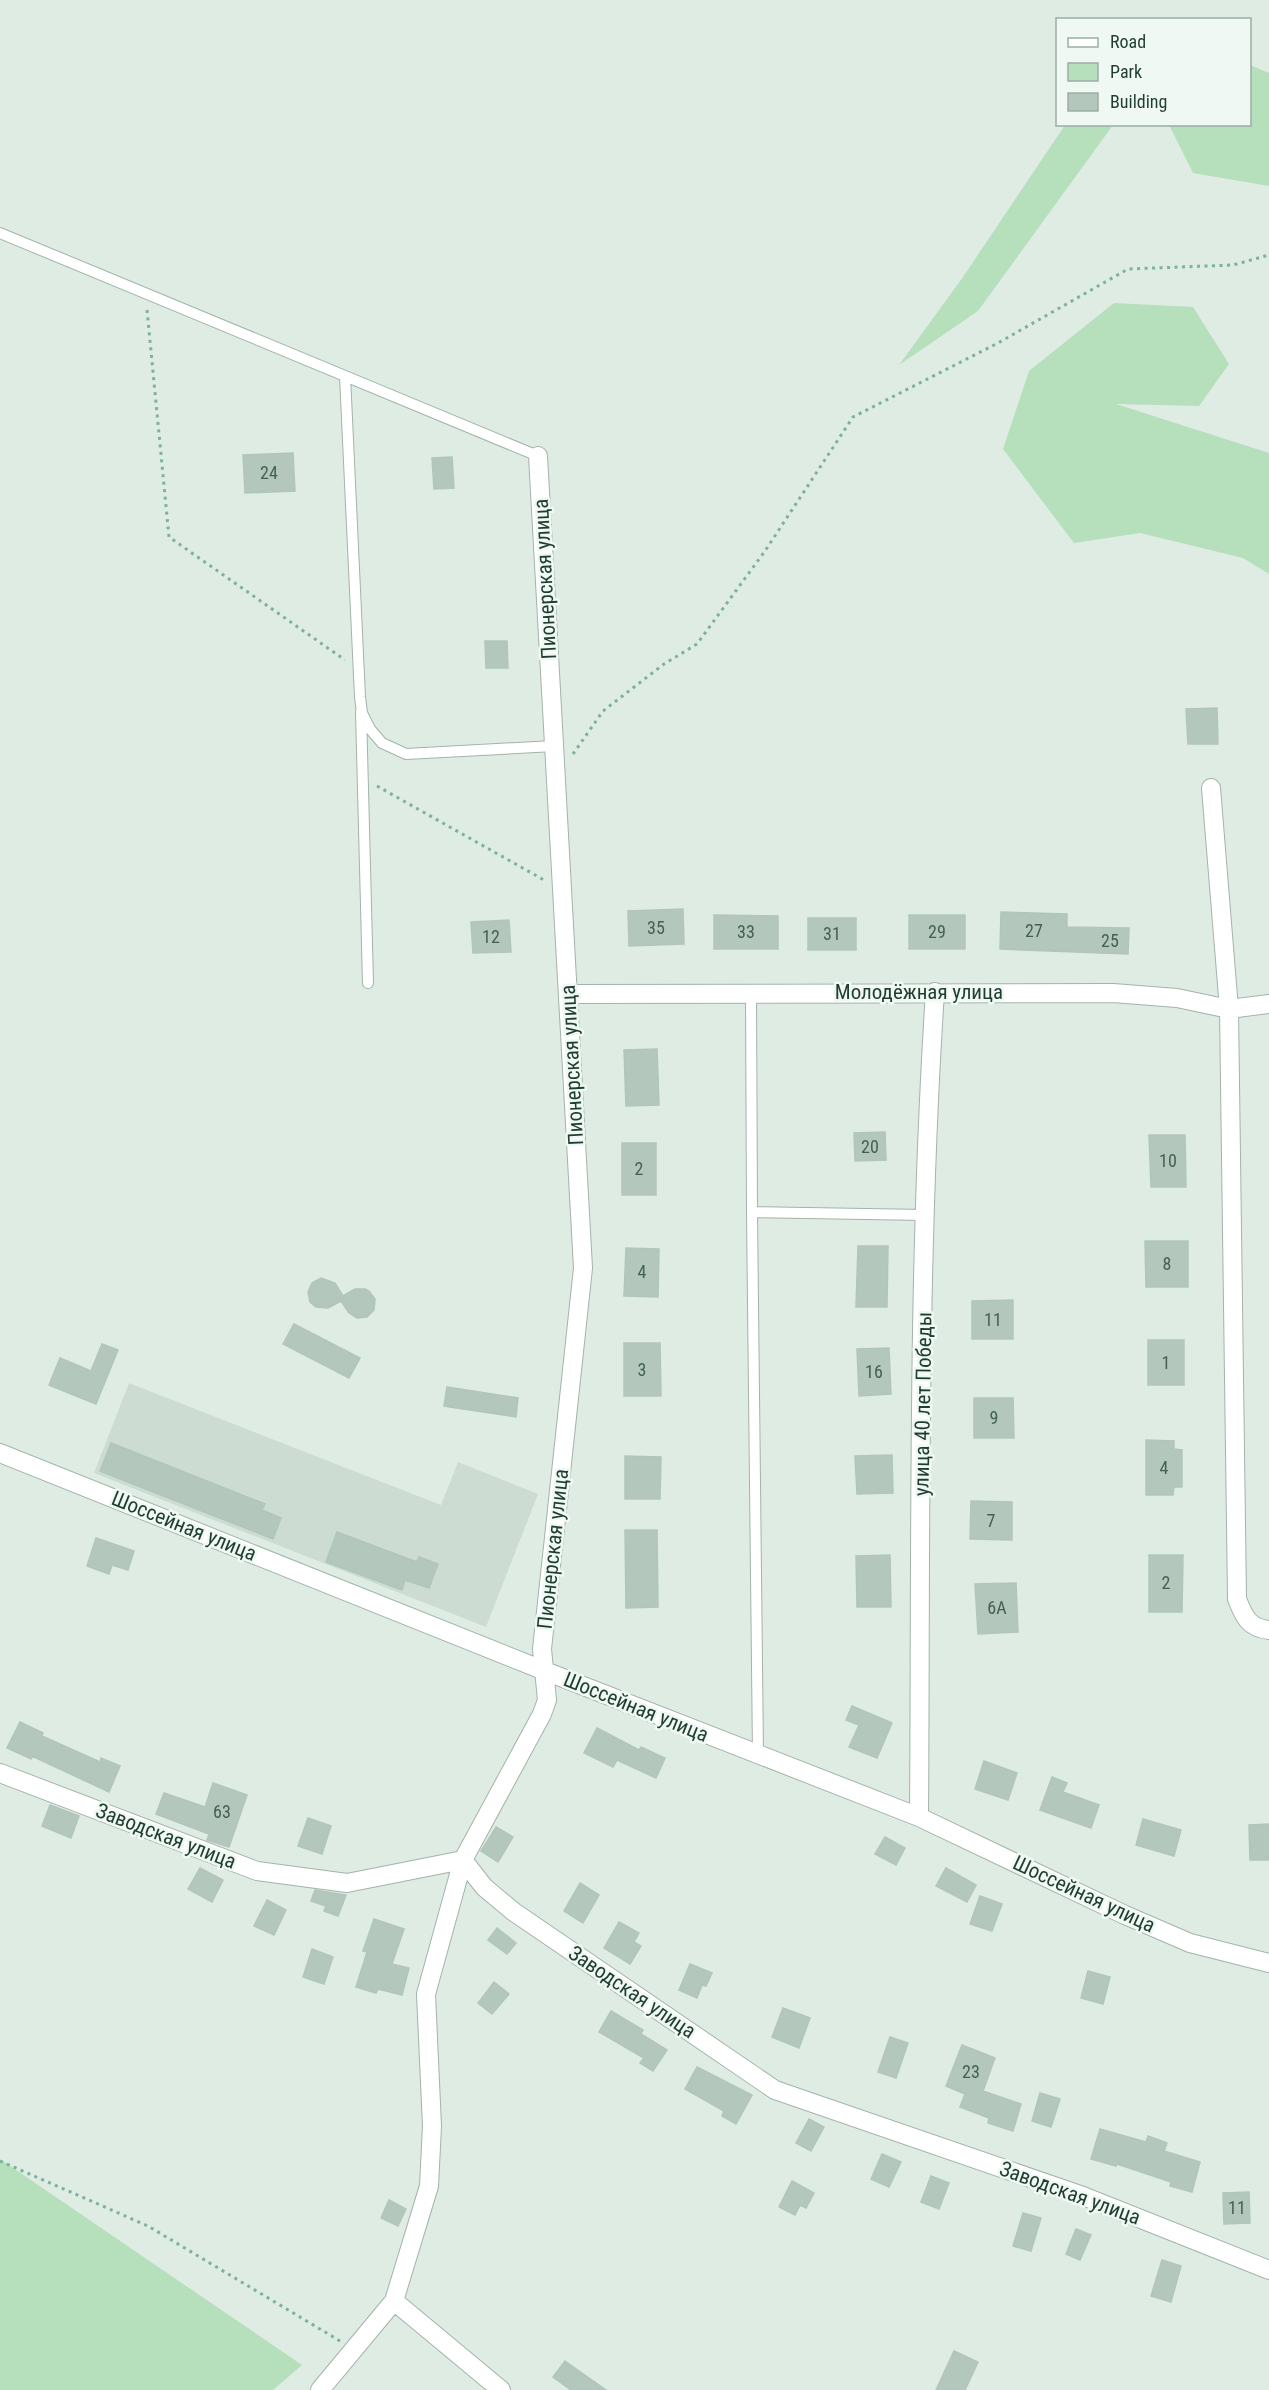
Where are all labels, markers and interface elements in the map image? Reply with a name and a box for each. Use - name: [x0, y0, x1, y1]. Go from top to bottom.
- legend: [1056, 18, 1251, 126]
- text: Road: [1110, 31, 1146, 52]
- text: Park: [1110, 61, 1142, 82]
- text: Building: [1110, 91, 1167, 112]
- house number: 24: [260, 462, 278, 483]
- street label: Пионерская улица: [529, 498, 561, 660]
- house number: 35: [647, 917, 665, 938]
- house number: 27: [1025, 920, 1043, 941]
- house number: 33: [737, 921, 755, 942]
- house number: 29: [928, 921, 946, 942]
- house number: 31: [823, 923, 841, 944]
- house number: 12: [482, 926, 500, 947]
- house number: 25: [1101, 930, 1119, 951]
- street label: Молодёжная улица: [835, 980, 1003, 1004]
- street label: Пионерская улица: [556, 984, 588, 1146]
- house number: 20: [861, 1136, 879, 1157]
- house number: 10: [1159, 1150, 1177, 1171]
- house number: 2: [635, 1158, 644, 1179]
- house number: 8: [1163, 1253, 1171, 1274]
- house number: 4: [638, 1261, 647, 1282]
- house number: 11: [984, 1309, 1002, 1330]
- street label: улица 40 лет Победы: [909, 1312, 937, 1496]
- house number: 1: [1162, 1352, 1170, 1373]
- house number: 3: [638, 1359, 646, 1380]
- house number: 16: [865, 1361, 883, 1382]
- house number: 9: [990, 1407, 998, 1428]
- house number: 4: [1160, 1457, 1169, 1478]
- street label: Пионерская улица: [533, 1468, 573, 1630]
- street label: Шоссейная улица: [108, 1486, 260, 1566]
- house number: 7: [987, 1510, 996, 1531]
- house number: 2: [1162, 1572, 1171, 1593]
- house number: 6А: [987, 1597, 1007, 1618]
- street label: Шоссейная улица: [560, 1667, 712, 1747]
- street label: Заводская улица: [93, 1798, 239, 1874]
- house number: 63: [213, 1801, 231, 1822]
- street label: Шоссейная улица: [1009, 1851, 1159, 1937]
- street label: Заводская улица: [564, 1941, 700, 2043]
- house number: 23: [962, 2061, 980, 2082]
- street label: Заводская улица: [996, 2156, 1144, 2230]
- house number: 11: [1228, 2197, 1246, 2218]

